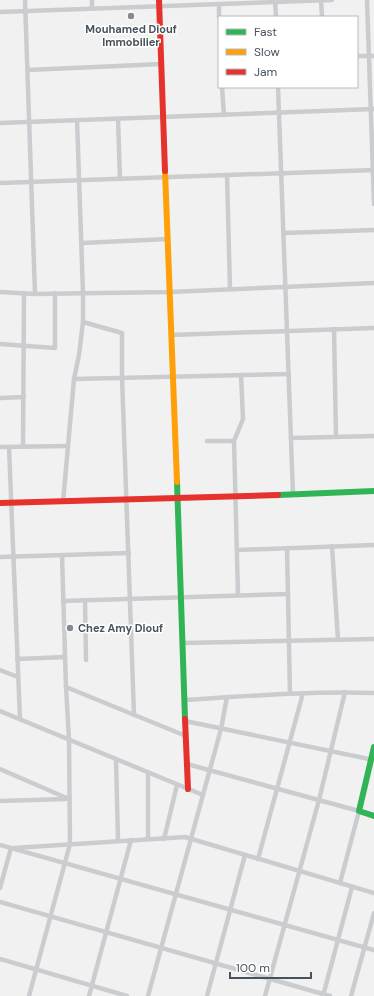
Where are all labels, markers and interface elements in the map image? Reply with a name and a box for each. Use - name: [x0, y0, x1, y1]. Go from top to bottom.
- marker: Mouhamed Diouf Immobilier: [126, 11, 136, 21]
- legend: [218, 16, 358, 88]
- place label: Mouhamed Diouf Immobilier: [85, 22, 177, 49]
- text: Fast: [254, 24, 277, 40]
- text: Slow: [254, 44, 280, 60]
- text: Jam: [254, 64, 277, 80]
- place label: Chez Amy Diouf: [78, 621, 163, 635]
- marker: Chez Amy Diouf: [65, 623, 75, 633]
- scale bar: [230, 954, 311, 980]
- text: 100 m: [236, 960, 270, 976]

